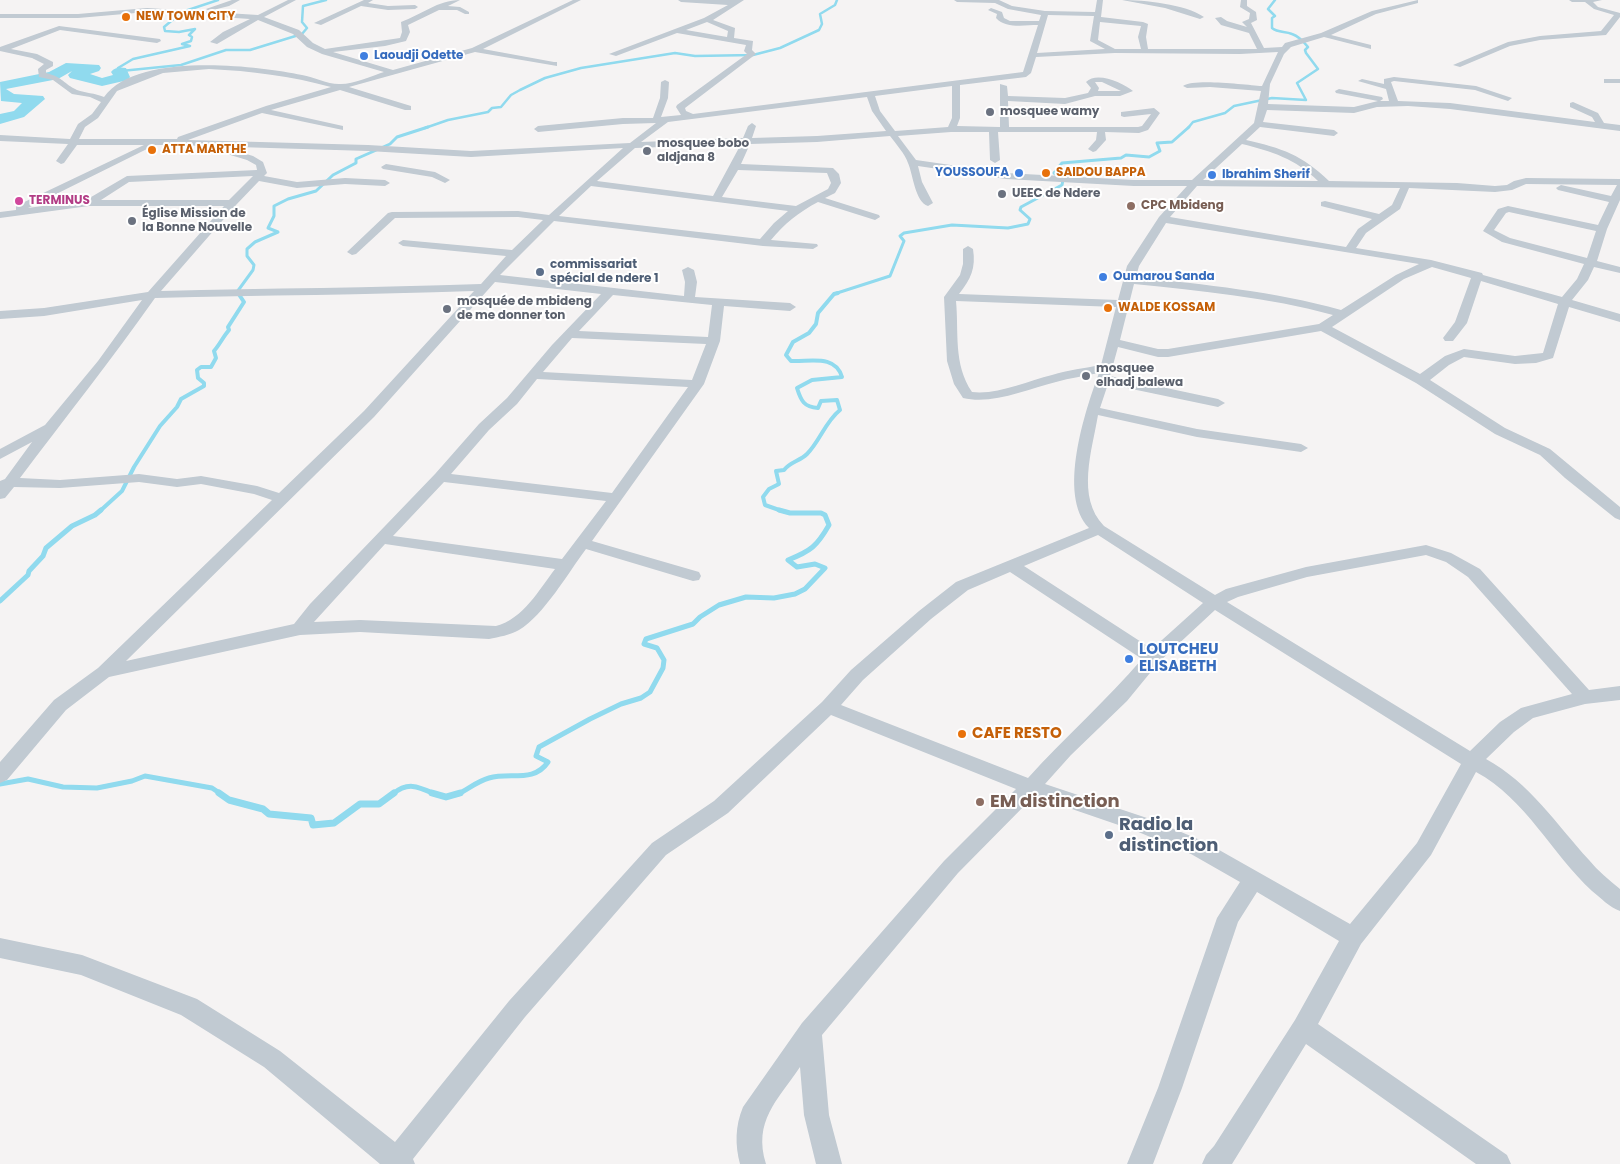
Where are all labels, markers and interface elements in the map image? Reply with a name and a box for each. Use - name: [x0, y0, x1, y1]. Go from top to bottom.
- place label: NEW TOWN CITY: [136, 10, 235, 24]
- marker: NEW TOWN CITY: [120, 11, 132, 23]
- place label: Laoudji Odette: [374, 49, 463, 63]
- marker: Laoudji Odette: [358, 50, 370, 62]
- place label: mosquee wamy: [1000, 105, 1099, 119]
- marker: mosquee wamy: [984, 106, 996, 118]
- place label: mosquee bobo aldjana 8: [657, 137, 749, 165]
- place label: ATTA MARTHE: [162, 143, 246, 157]
- marker: ATTA MARTHE: [146, 144, 158, 156]
- marker: mosquee bobo aldjana 8: [641, 145, 653, 157]
- place label: YOUSSOUFA: [935, 166, 1009, 180]
- place label: SAIDOU BAPPA: [1056, 166, 1145, 180]
- marker: YOUSSOUFA: [1013, 167, 1025, 179]
- marker: SAIDOU BAPPA: [1040, 167, 1052, 179]
- place label: Ibrahim Sherif: [1222, 168, 1310, 182]
- marker: Ibrahim Sherif: [1206, 169, 1218, 181]
- place label: UEEC de Ndere: [1012, 187, 1100, 201]
- marker: UEEC de Ndere: [996, 188, 1008, 200]
- place label: TERMINUS: [29, 194, 90, 208]
- marker: TERMINUS: [13, 195, 25, 207]
- place label: CPC Mbideng: [1141, 199, 1224, 213]
- marker: CPC Mbideng: [1125, 200, 1137, 212]
- place label: Église Mission de la Bonne Nouvelle: [142, 207, 252, 235]
- marker: Église Mission de la Bonne Nouvelle: [126, 215, 138, 227]
- place label: commissariat spécial de ndere 1: [550, 258, 659, 286]
- marker: commissariat spécial de ndere 1: [534, 266, 546, 278]
- place label: Oumarou Sanda: [1113, 270, 1215, 284]
- marker: Oumarou Sanda: [1097, 271, 1109, 283]
- place label: mosquée de mbideng de me donner ton: [457, 295, 592, 323]
- place label: WALDE KOSSAM: [1118, 301, 1215, 315]
- marker: WALDE KOSSAM: [1102, 302, 1114, 314]
- marker: mosquée de mbideng de me donner ton: [441, 303, 453, 315]
- place label: mosquee elhadj balewa: [1096, 362, 1183, 390]
- marker: mosquee elhadj balewa: [1080, 370, 1092, 382]
- place label: LOUTCHEU ELISABETH: [1139, 641, 1218, 676]
- marker: LOUTCHEU ELISABETH: [1123, 653, 1135, 665]
- place label: CAFE RESTO: [972, 725, 1062, 743]
- marker: CAFE RESTO: [956, 728, 968, 740]
- place label: EM distinction: [990, 791, 1120, 813]
- marker: EM distinction: [974, 796, 986, 808]
- place label: Radio la distinction: [1119, 814, 1218, 856]
- marker: Radio la distinction: [1103, 829, 1115, 841]

